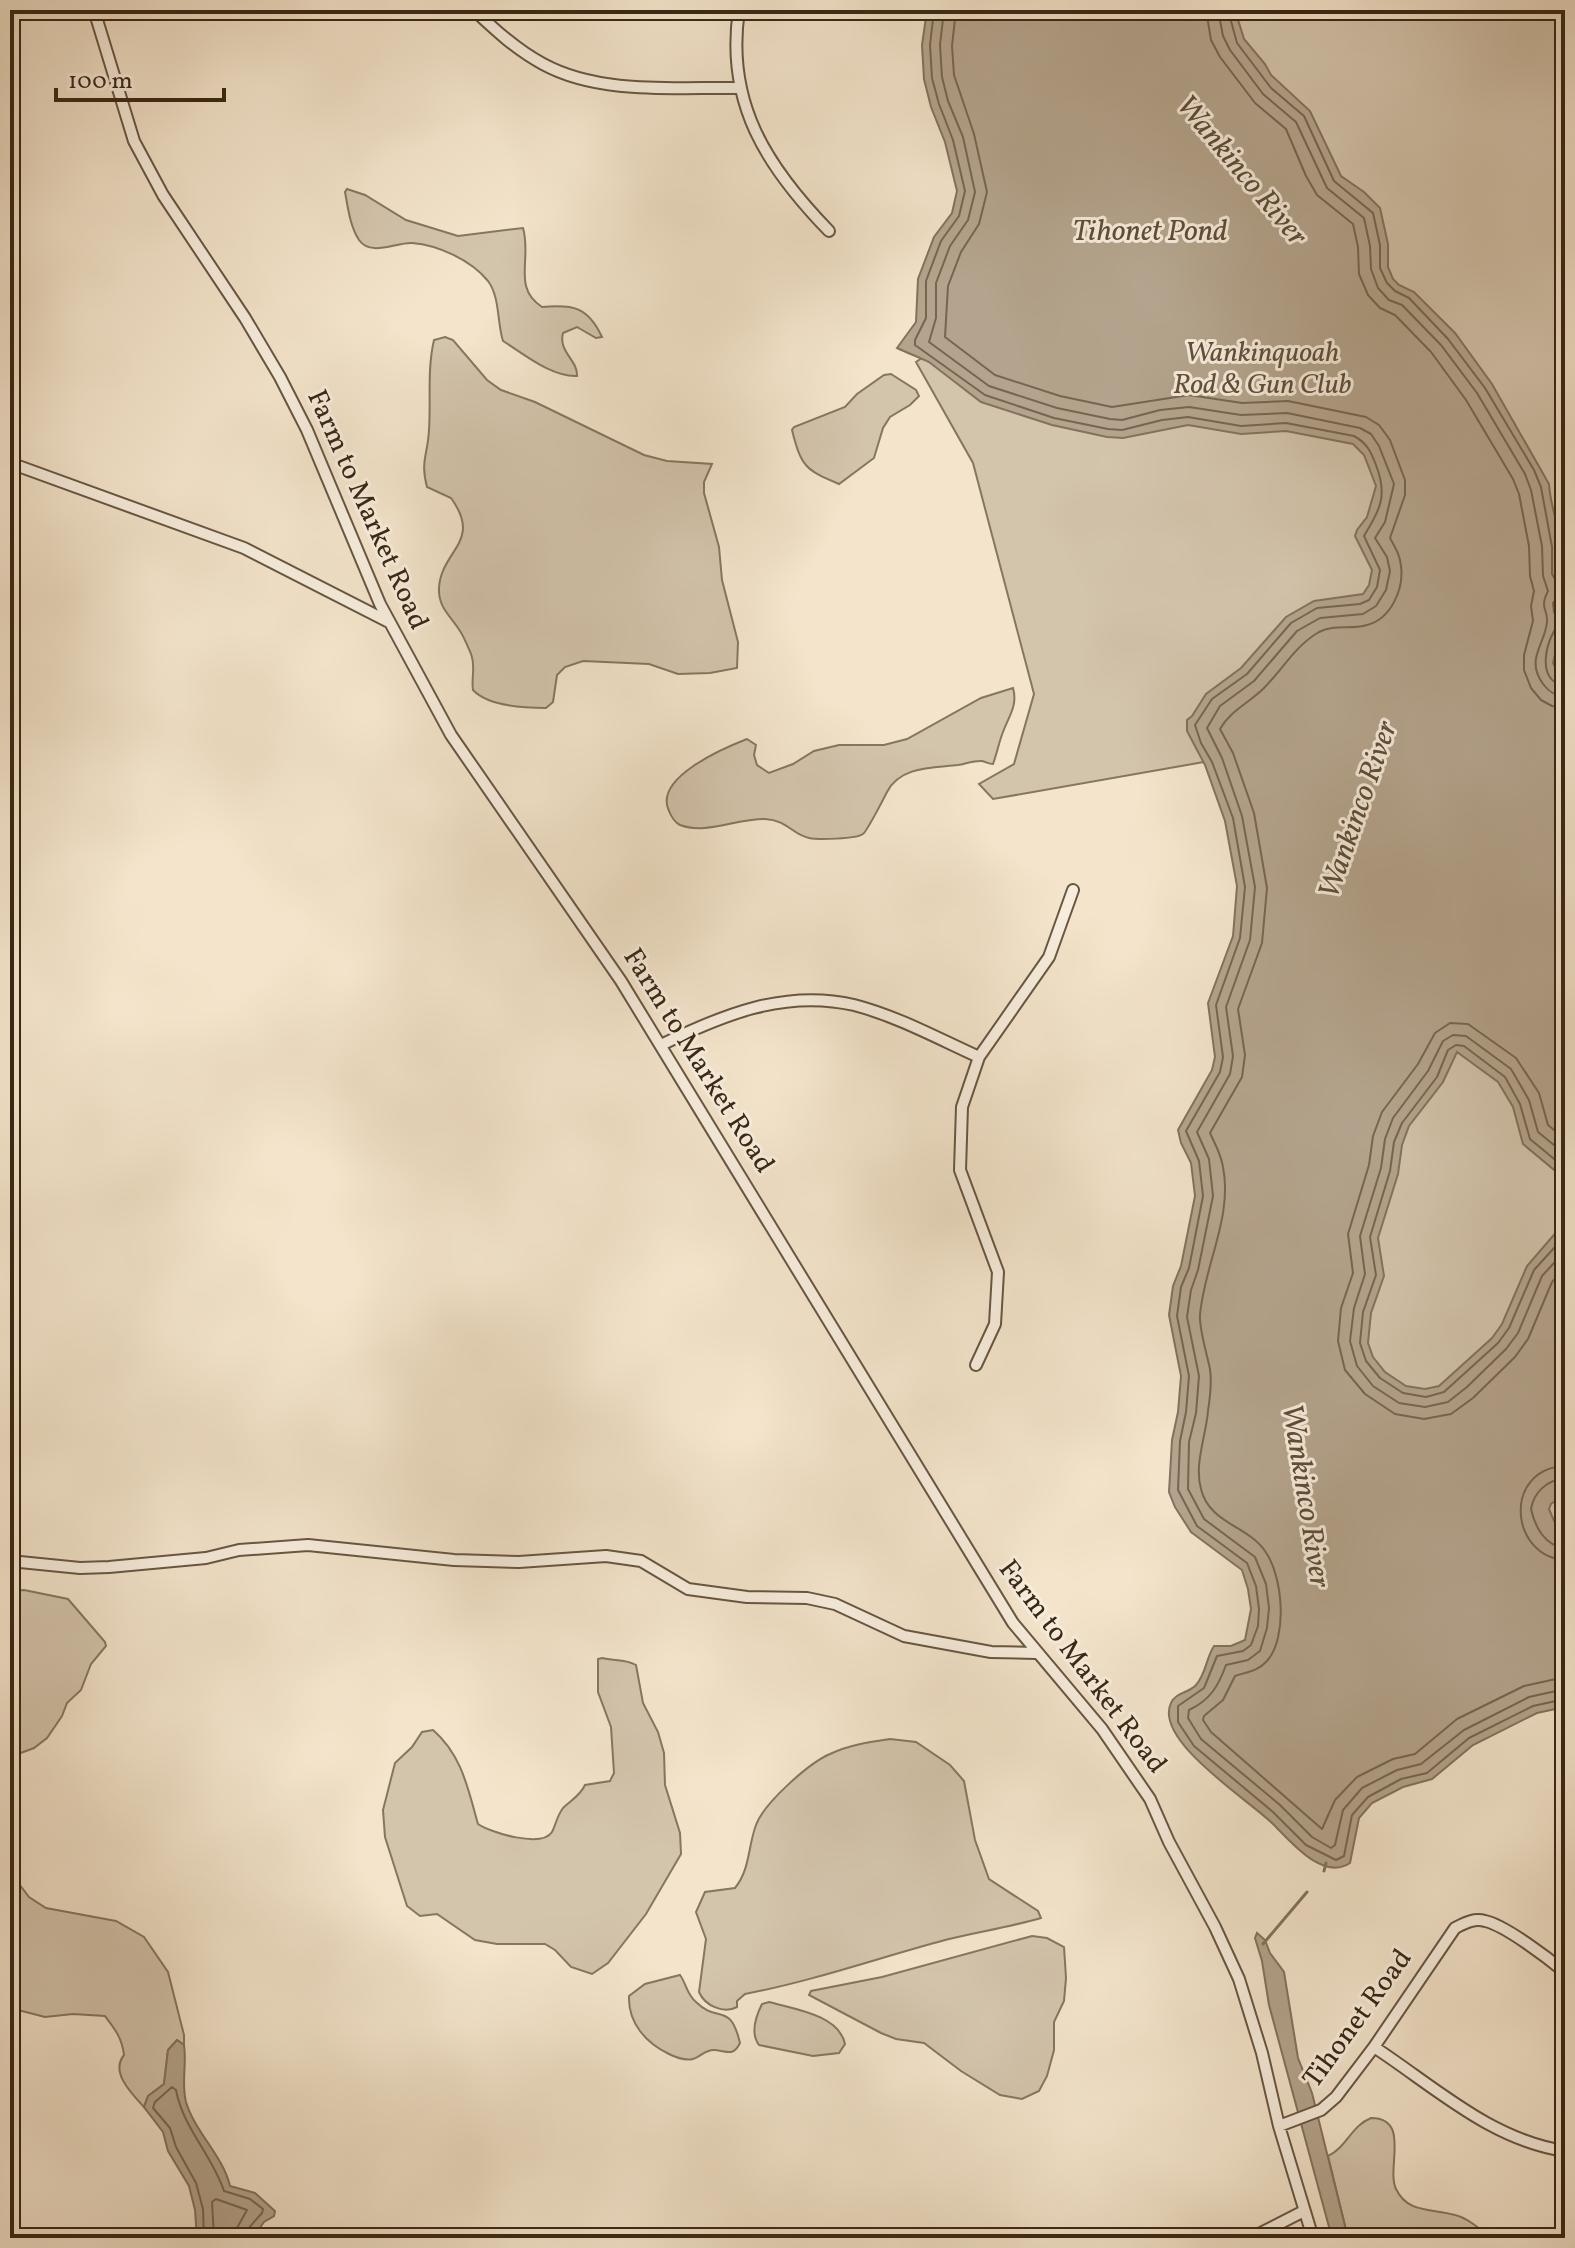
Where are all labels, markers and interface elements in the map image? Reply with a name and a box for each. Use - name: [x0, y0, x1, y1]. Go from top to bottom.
- scale bar: [56, 52, 224, 102]
- text: 100 m: [68, 65, 133, 99]
- water label: Wankinco River: [1165, 86, 1317, 256]
- water label: Tihonet Pond: [1072, 211, 1228, 253]
- park label: Wankinquoah Rod & Gun Club: [1173, 334, 1351, 405]
- street label: Farm to Market Road: [297, 384, 437, 636]
- water label: Wankinco River: [1309, 715, 1409, 905]
- street label: Farm to Market Road: [613, 941, 783, 1181]
- water label: Wankinco River: [1270, 1401, 1340, 1592]
- street label: Farm to Market Road: [989, 1552, 1175, 1782]
- street label: Tihonet Road: [1294, 1941, 1422, 2097]

